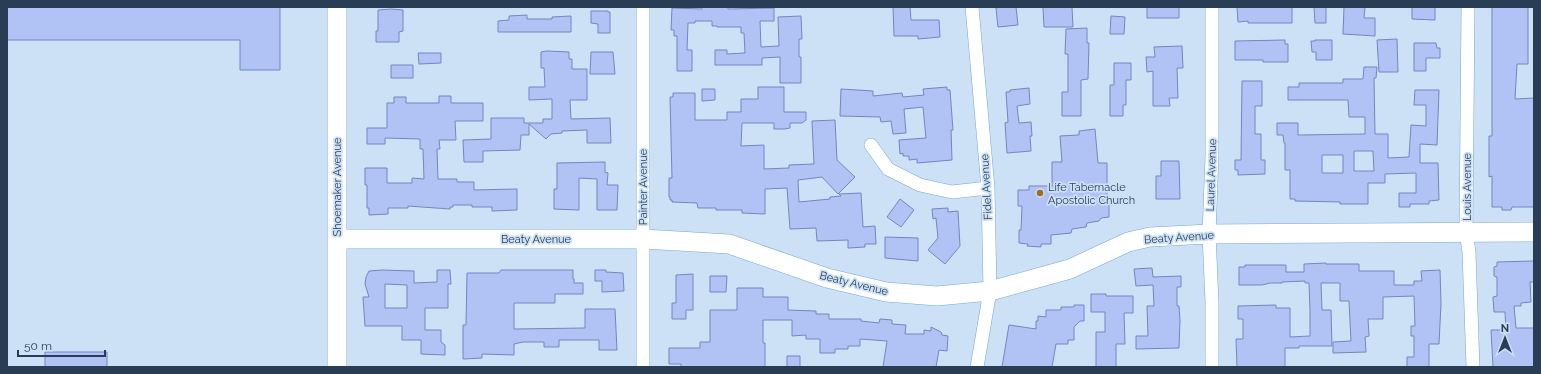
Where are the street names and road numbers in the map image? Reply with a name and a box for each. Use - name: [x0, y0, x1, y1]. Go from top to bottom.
- street label: Shoemaker Avenue: [331, 137, 344, 236]
- street label: Laurel Avenue: [1204, 138, 1219, 212]
- street label: Painter Avenue: [637, 148, 650, 225]
- street label: Louis Avenue: [1461, 152, 1474, 221]
- street label: Fidel Avenue: [978, 153, 995, 220]
- street label: Beaty Avenue: [1144, 229, 1215, 246]
- street label: Beaty Avenue: [501, 233, 572, 246]
- street label: Beaty Avenue: [818, 269, 890, 298]

